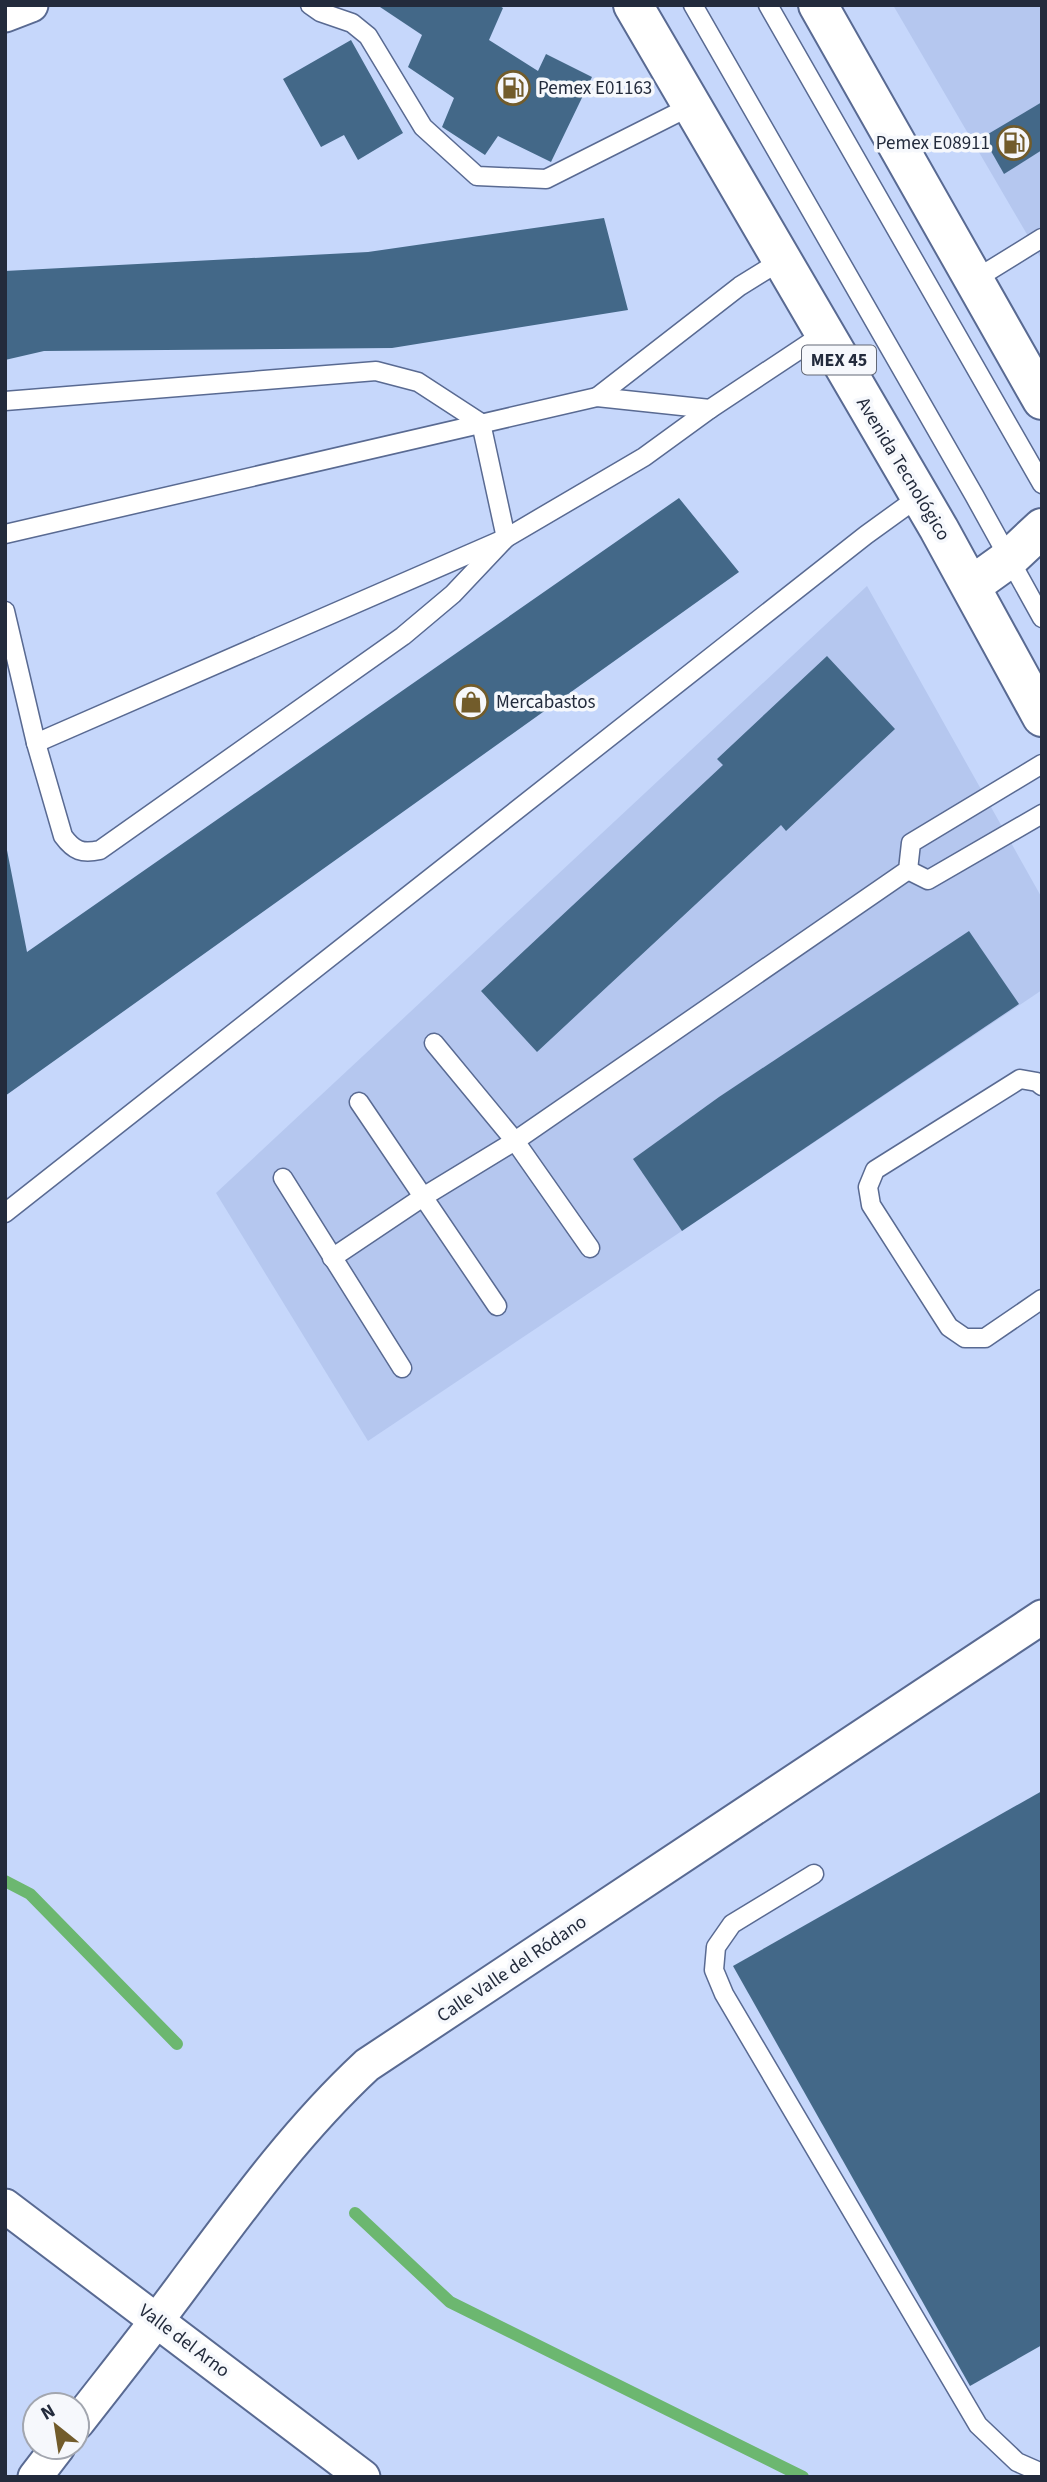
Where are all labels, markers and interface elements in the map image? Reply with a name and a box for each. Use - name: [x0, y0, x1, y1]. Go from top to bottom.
- fuel station icon: Pemex E01163: [494, 69, 532, 107]
- place label: Pemex E01163: [538, 75, 652, 102]
- fuel station icon: Pemex E08911: [995, 124, 1033, 162]
- place label: Pemex E08911: [876, 130, 990, 157]
- road number: MEX 45: [802, 346, 876, 374]
- street label: Avenida Tecnológico: [849, 392, 957, 546]
- shop icon: Mercabastos: [452, 683, 490, 721]
- place label: Mercabastos: [496, 689, 596, 716]
- street label: Calle Valle del Ródano: [432, 1909, 592, 2029]
- street label: Valle del Arno: [133, 2298, 235, 2384]
- north arrow: [21, 2391, 91, 2461]
- text: N: [36, 2398, 60, 2427]

